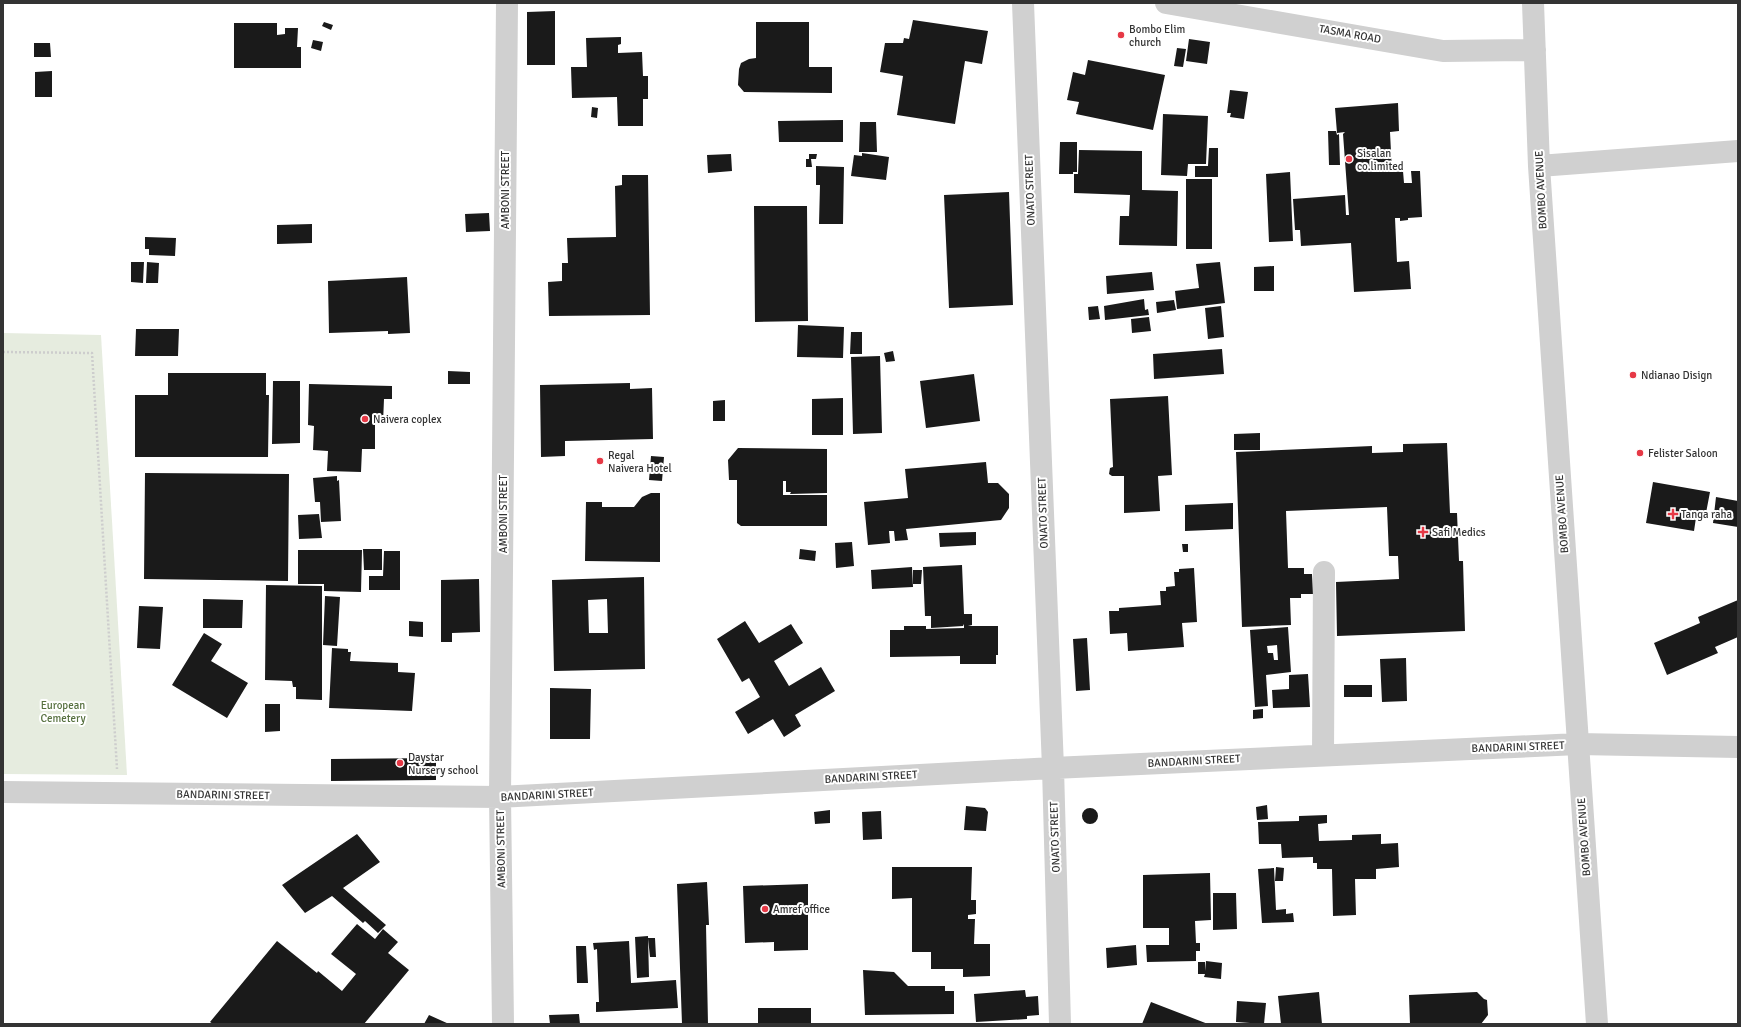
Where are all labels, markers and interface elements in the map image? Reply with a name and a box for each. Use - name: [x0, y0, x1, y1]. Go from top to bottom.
- street label: TASMA ROAD: [1318, 22, 1382, 46]
- place label: Bombo Elim church: [1129, 23, 1185, 49]
- marker: Bombo Elim church: [1116, 30, 1126, 40]
- place label: Sisalan co.limited: [1357, 147, 1404, 173]
- street label: AMBONI STREET: [499, 150, 512, 229]
- street label: BOMBO AVENUE: [1532, 150, 1550, 230]
- street label: ONATO STREET: [1022, 154, 1038, 226]
- marker: Sisalan co.limited: [1344, 154, 1354, 164]
- place label: Ndianao Disign: [1641, 369, 1712, 382]
- marker: Ndianao Disign: [1628, 370, 1638, 380]
- place label: Naivera coplex: [373, 413, 442, 426]
- marker: Naivera coplex: [360, 414, 370, 424]
- place label: Felister Saloon: [1648, 447, 1718, 460]
- marker: Felister Saloon: [1635, 448, 1645, 458]
- place label: Regal Naivera Hotel: [608, 449, 672, 475]
- marker: Regal Naivera Hotel: [595, 456, 605, 466]
- street label: AMBONI STREET: [497, 474, 510, 553]
- street label: BOMBO AVENUE: [1553, 474, 1571, 554]
- street label: ONATO STREET: [1035, 477, 1051, 549]
- place label: Tanga raha: [1681, 508, 1733, 521]
- marker: Tanga raha: [1668, 509, 1678, 519]
- marker: Safi Medics: [1417, 526, 1429, 538]
- place label: Safi Medics: [1432, 526, 1486, 539]
- park label: European Cemetery: [40, 699, 86, 725]
- street label: BANDARINI STREET: [1471, 739, 1565, 755]
- place label: Daystar Nursery school: [408, 751, 478, 777]
- street label: BANDARINI STREET: [1147, 752, 1241, 770]
- marker: Daystar Nursery school: [395, 758, 405, 768]
- street label: BANDARINI STREET: [824, 768, 918, 786]
- street label: BANDARINI STREET: [500, 786, 594, 804]
- street label: BANDARINI STREET: [176, 788, 270, 802]
- street label: BOMBO AVENUE: [1575, 797, 1593, 877]
- street label: ONATO STREET: [1047, 801, 1063, 873]
- street label: AMBONI STREET: [494, 809, 508, 888]
- place label: Amref office: [773, 903, 830, 916]
- marker: Amref office: [760, 904, 770, 914]

